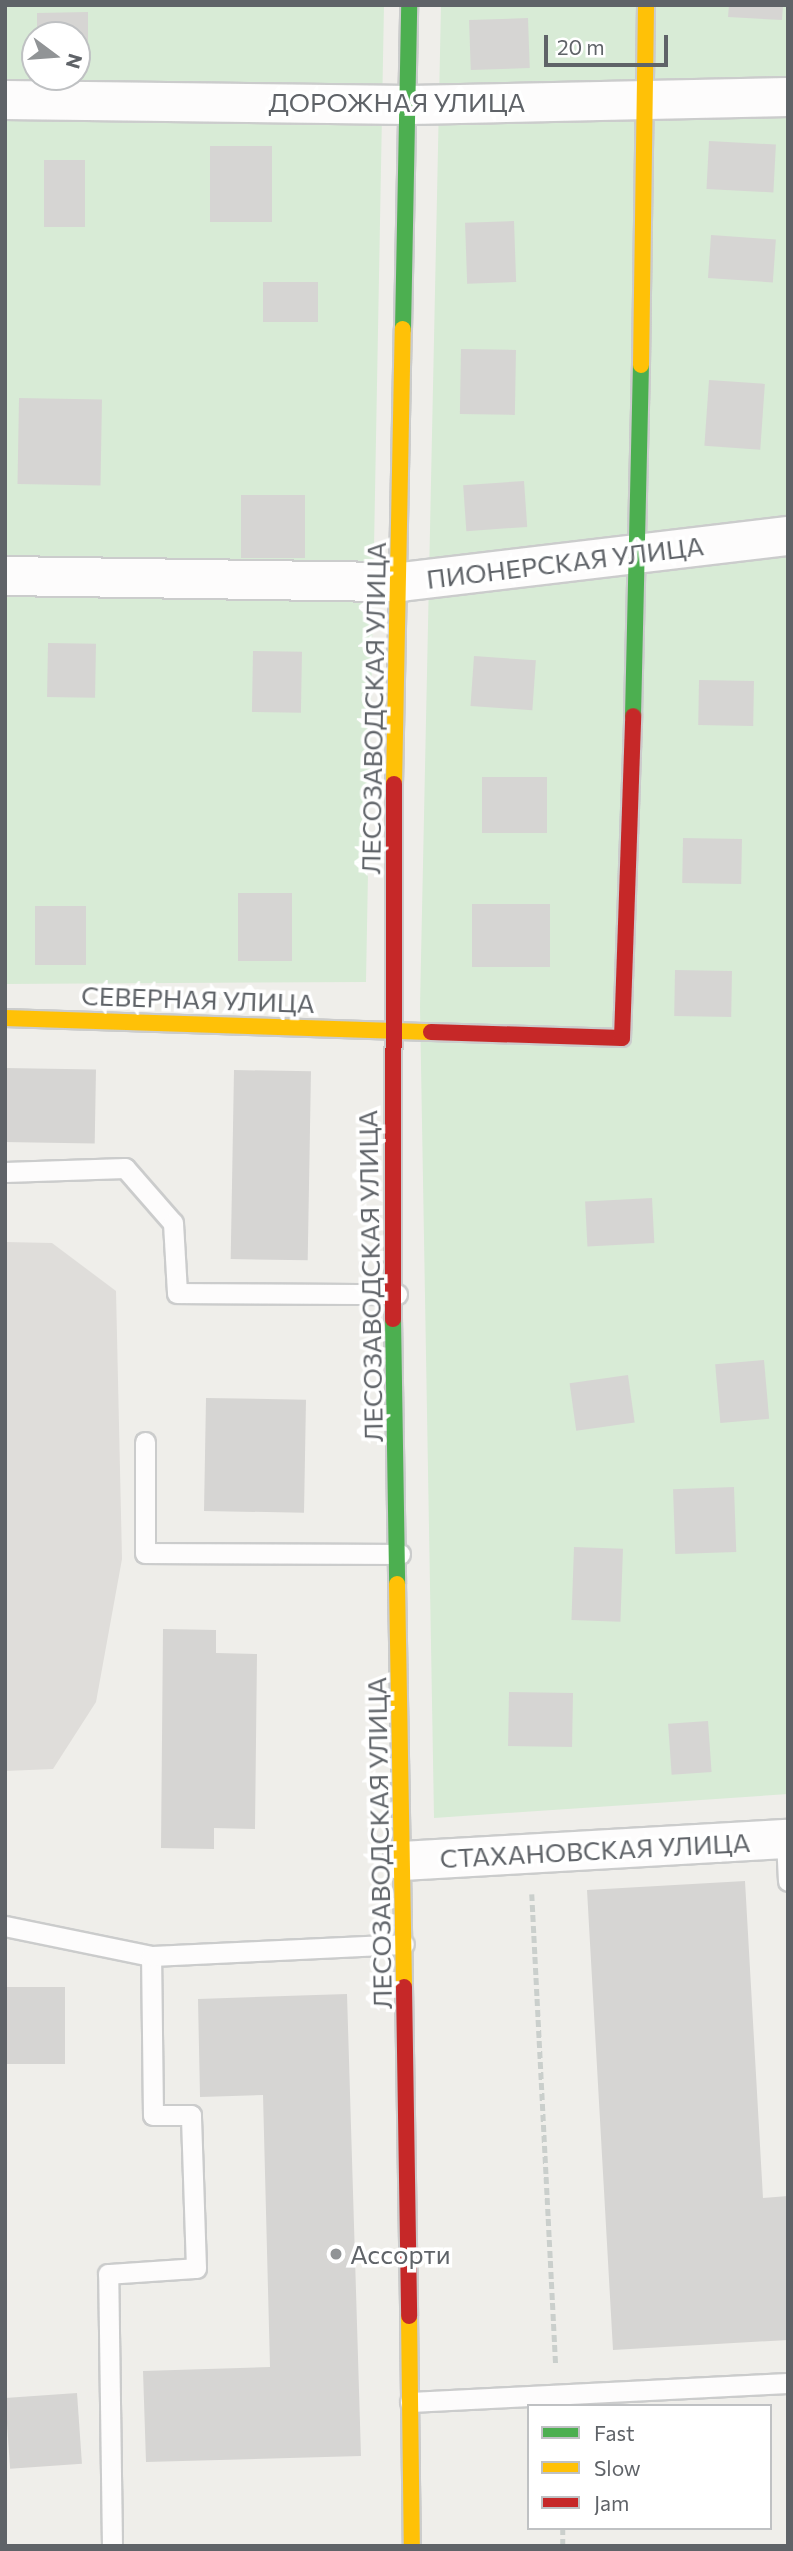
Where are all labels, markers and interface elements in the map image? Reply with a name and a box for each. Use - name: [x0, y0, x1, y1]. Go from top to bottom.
- north arrow: [21, 21, 91, 91]
- scale bar: [548, 21, 672, 65]
- text: 20 m: [557, 34, 605, 59]
- text: N: [62, 51, 88, 71]
- street label: ДОРОЖНАЯ УЛИЦА: [268, 86, 526, 118]
- street label: ПИОНЕРСКАЯ УЛИЦА: [425, 530, 705, 594]
- street label: ЛЕСОЗАВОДСКАЯ УЛИЦА: [355, 542, 391, 874]
- street label: СЕВЕРНАЯ УЛИЦА: [81, 979, 315, 1019]
- street label: ЛЕСОЗАВОДСКАЯ УЛИЦА: [352, 1110, 388, 1442]
- street label: ЛЕСОЗАВОДСКАЯ УЛИЦА: [361, 1677, 397, 2009]
- street label: СТАХАНОВСКАЯ УЛИЦА: [439, 1826, 751, 1874]
- place label: Ассорти: [350, 2238, 451, 2270]
- marker: Ассорти: [328, 2246, 344, 2262]
- legend: [527, 2404, 772, 2530]
- text: Fast: [594, 2420, 635, 2445]
- text: Slow: [594, 2455, 641, 2480]
- text: Jam: [594, 2490, 629, 2515]

